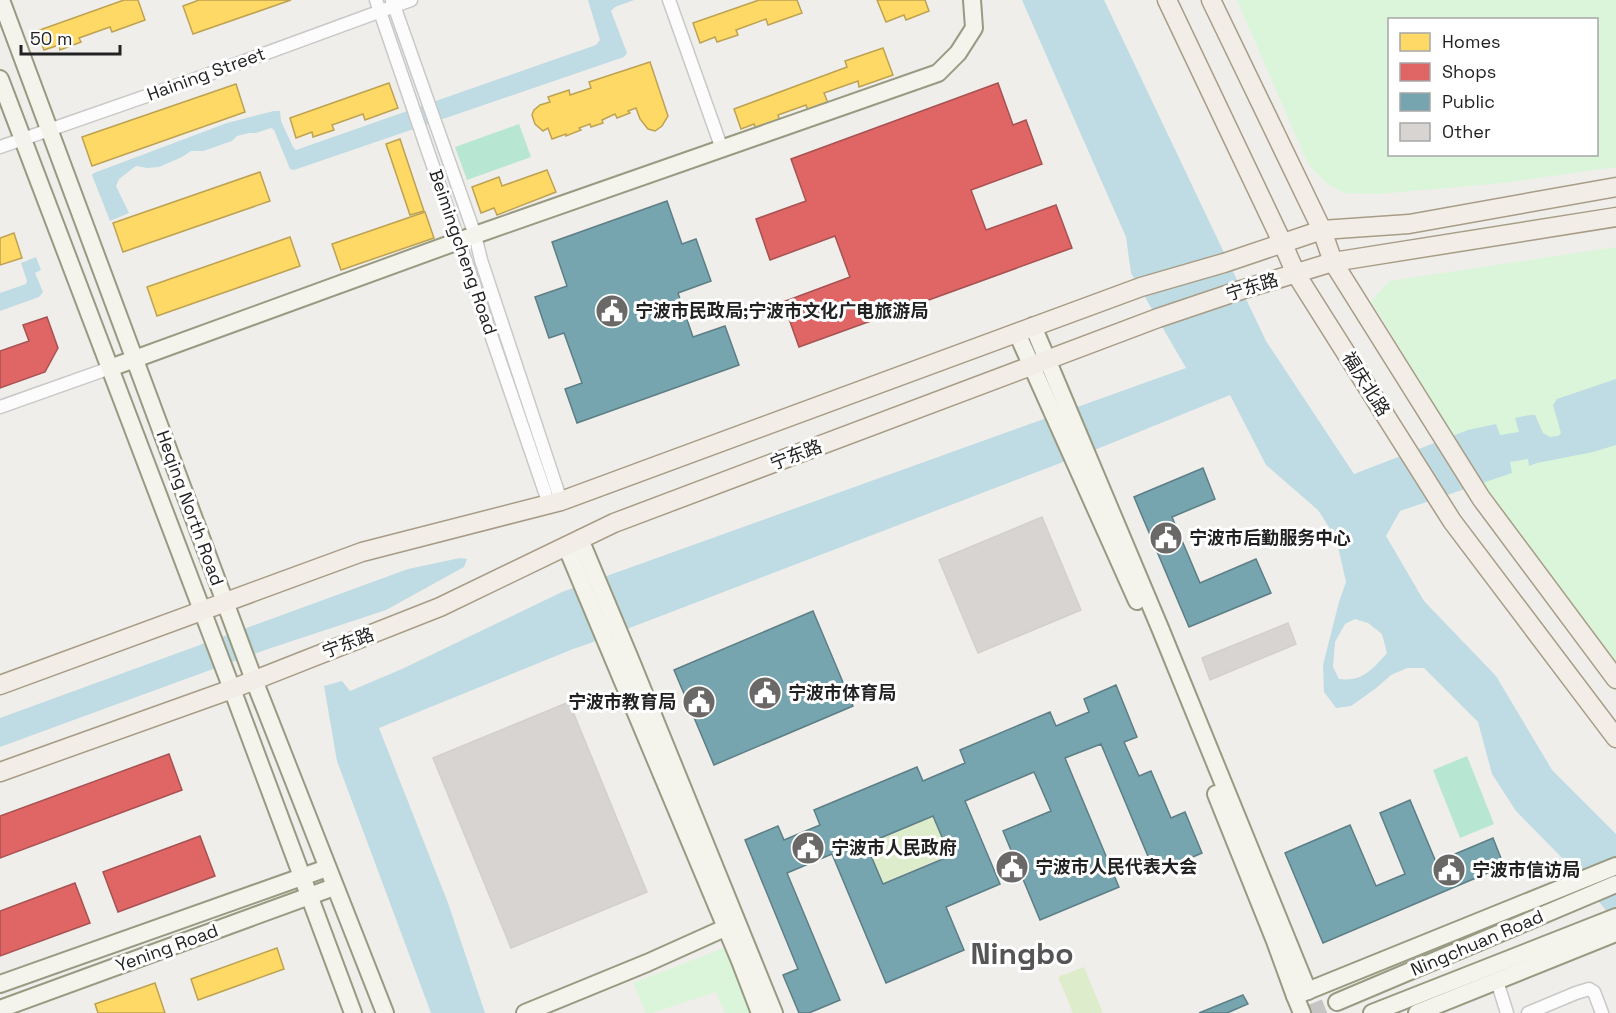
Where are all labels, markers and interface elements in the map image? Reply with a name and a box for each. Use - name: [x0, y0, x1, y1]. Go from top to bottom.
- scale bar: [21, 18, 120, 56]
- legend: [1388, 18, 1598, 156]
- text: 50 m: [30, 27, 72, 50]
- text: Homes: [1442, 30, 1501, 53]
- street label: Haining Street: [144, 41, 268, 106]
- text: Shops: [1442, 60, 1496, 83]
- text: Public: [1442, 90, 1495, 113]
- text: Other: [1442, 120, 1491, 143]
- street label: Beimingcheng Road: [424, 166, 503, 338]
- street label: 宁东路: [1223, 268, 1281, 305]
- public building icon: 宁波市民政局;宁波市文化广电旅游局: [594, 293, 630, 329]
- place label: 宁波市民政局;宁波市文化广电旅游局: [635, 299, 928, 322]
- street label: 福庆北路: [1338, 347, 1395, 420]
- street label: Heqing North Road: [152, 427, 229, 589]
- street label: 宁东路: [766, 434, 825, 475]
- public building icon: 宁波市后勤服务中心: [1148, 520, 1184, 556]
- place label: 宁波市后勤服务中心: [1189, 526, 1351, 549]
- street label: 宁东路: [318, 622, 377, 663]
- public building icon: 宁波市体育局: [747, 675, 783, 711]
- place label: 宁波市体育局: [788, 681, 896, 704]
- public building icon: 宁波市教育局: [681, 684, 717, 720]
- place label: 宁波市教育局: [568, 690, 676, 713]
- public building icon: 宁波市人民政府: [790, 830, 826, 866]
- place label: 宁波市人民政府: [831, 836, 957, 859]
- public building icon: 宁波市人民代表大会: [994, 849, 1030, 885]
- public building icon: 宁波市信访局: [1431, 852, 1467, 888]
- place label: 宁波市人民代表大会: [1035, 855, 1197, 878]
- place label: 宁波市信访局: [1472, 858, 1580, 881]
- street label: Ningchuan Road: [1407, 904, 1547, 981]
- street label: Yening Road: [113, 918, 221, 977]
- district label: Ningbo: [970, 934, 1074, 973]

